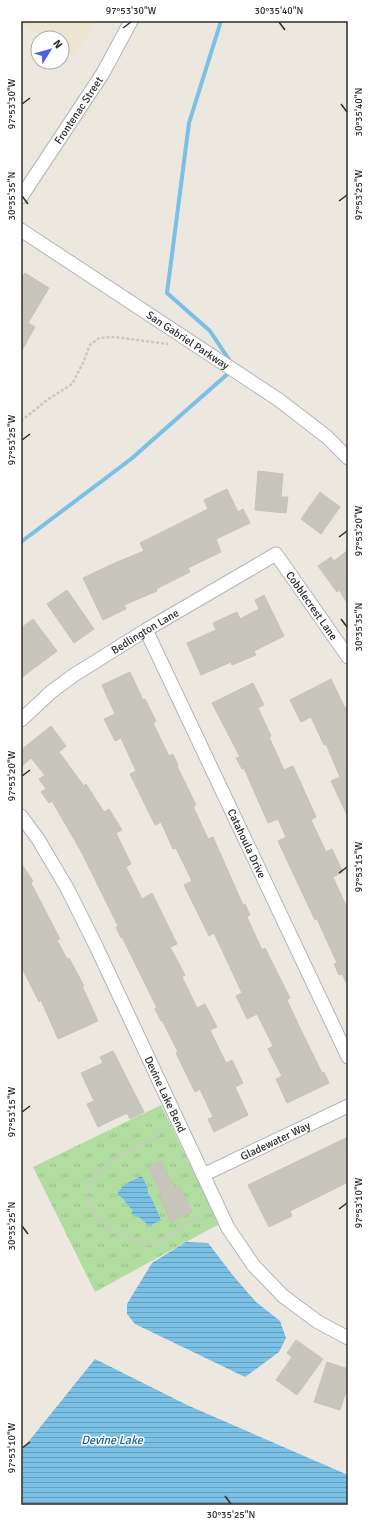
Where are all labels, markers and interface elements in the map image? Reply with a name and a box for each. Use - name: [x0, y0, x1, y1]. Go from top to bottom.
- text: 97°53'30"W: [106, 5, 157, 17]
- text: 30°35'40"N: [255, 5, 303, 17]
- north arrow: [30, 30, 70, 70]
- text: N: [50, 37, 65, 51]
- street label: Frontenac Street: [51, 74, 105, 146]
- text: 97°53'30"W: [6, 78, 18, 129]
- text: 30°35'40"N: [353, 88, 365, 136]
- text: 97°53'25"W: [353, 169, 365, 220]
- text: 30°35'35"N: [6, 172, 18, 220]
- street label: San Gabriel Parkway: [144, 308, 233, 373]
- text: 97°53'25"W: [6, 414, 18, 465]
- text: 97°53'20"W: [353, 505, 365, 556]
- street label: Cobblecrest Lane: [283, 569, 341, 642]
- text: 30°35'35"N: [353, 603, 365, 651]
- street label: Bedlington Lane: [109, 606, 181, 657]
- text: 97°53'20"W: [6, 750, 18, 801]
- street label: Catahoula Drive: [225, 807, 269, 880]
- text: 97°53'15"W: [353, 841, 365, 892]
- street label: Devine Lake Bend: [142, 1054, 189, 1135]
- text: 97°53'15"W: [6, 1086, 18, 1137]
- street label: Gladewater Way: [238, 1118, 313, 1163]
- text: 97°53'10"W: [353, 1177, 365, 1228]
- text: 30°35'25"N: [6, 1202, 18, 1250]
- text: 97°53'10"W: [6, 1422, 18, 1473]
- water label: Devine Lake: [81, 1433, 144, 1448]
- text: 30°35'25"N: [207, 1509, 255, 1521]

